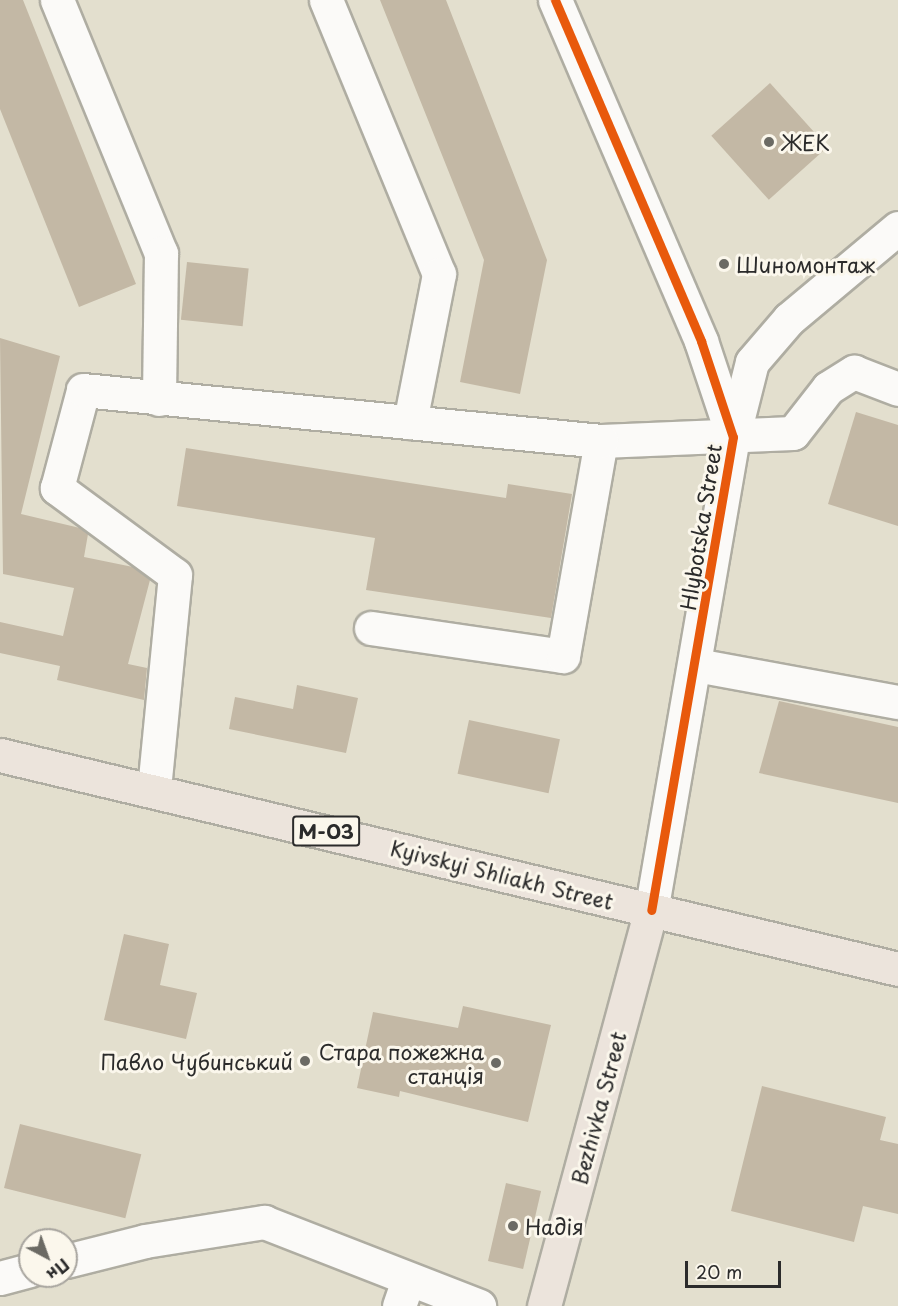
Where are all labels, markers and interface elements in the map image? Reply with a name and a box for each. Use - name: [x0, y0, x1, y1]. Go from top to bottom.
- place label: ЖЕК: [781, 129, 830, 155]
- marker: ЖЕК: [762, 135, 776, 149]
- place label: Шиномонтаж: [736, 251, 875, 277]
- marker: Шиномонтаж: [717, 257, 731, 271]
- street label: Hlybotska Street: [674, 441, 726, 613]
- road number: М-03: [292, 814, 360, 848]
- street label: Kyivskyi Shliakh Street: [386, 834, 618, 914]
- street label: Bezhivka Street: [565, 1028, 631, 1188]
- place label: Стара пожежна станція: [318, 1038, 484, 1088]
- place label: Павло Чубинський: [101, 1048, 293, 1074]
- marker: Павло Чубинський: [298, 1054, 312, 1068]
- marker: Стара пожежна станція: [489, 1056, 503, 1070]
- place label: Надія: [525, 1213, 584, 1239]
- marker: Надія: [506, 1219, 520, 1233]
- north arrow: [18, 1228, 78, 1288]
- scale bar: [688, 1249, 784, 1287]
- text: Пн: [42, 1253, 75, 1287]
- text: 20 m: [696, 1258, 742, 1285]

